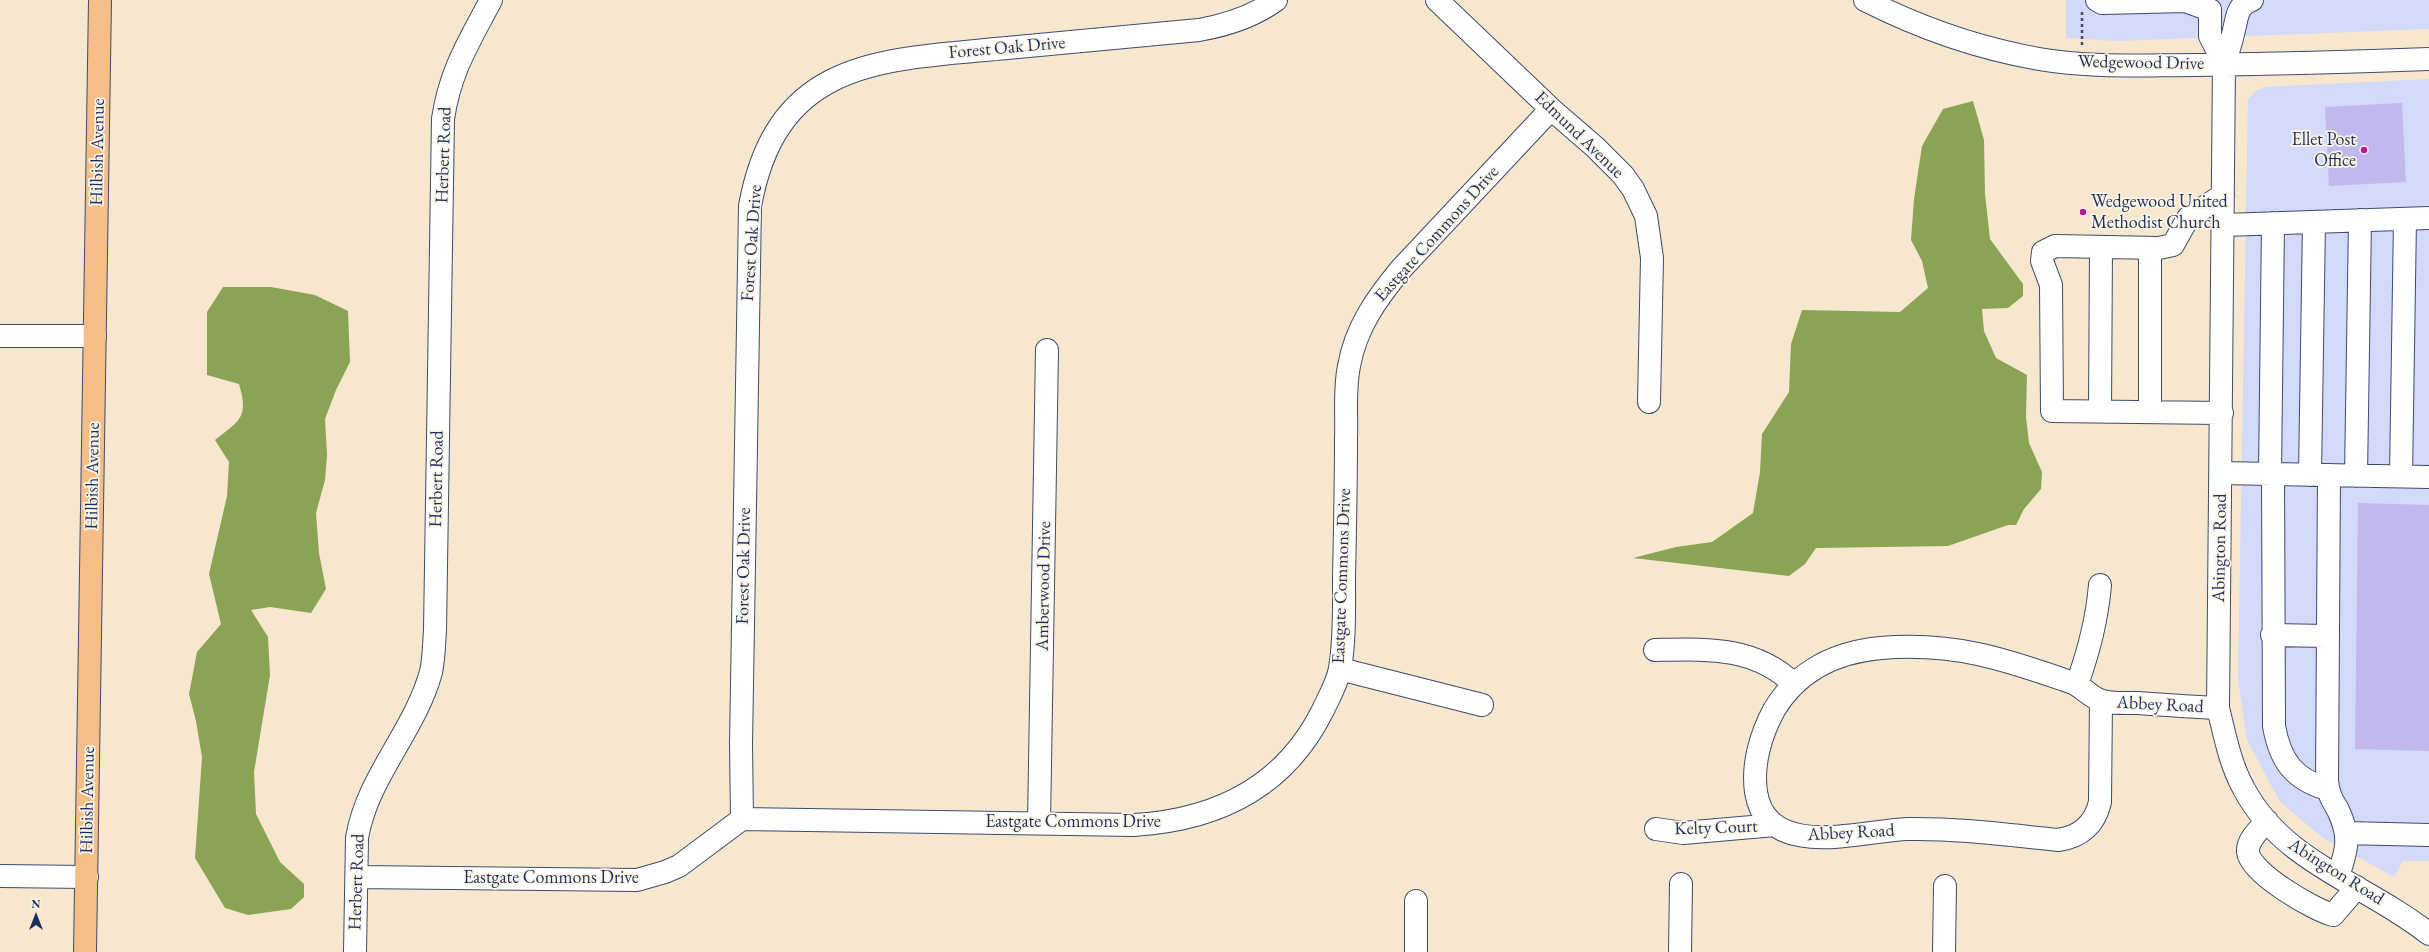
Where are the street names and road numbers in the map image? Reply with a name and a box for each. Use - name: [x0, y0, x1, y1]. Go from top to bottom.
- street label: Forest Oak Drive: [948, 32, 1066, 64]
- street label: Wedgewood Drive: [2078, 51, 2204, 75]
- street label: Edmund Avenue: [1530, 87, 1628, 183]
- street label: Hilbish Avenue: [86, 98, 110, 206]
- street label: Herbert Road: [432, 106, 456, 204]
- street label: Eastgate Commons Drive: [1370, 162, 1504, 306]
- street label: Forest Oak Drive: [737, 184, 767, 302]
- street label: Hilbish Avenue: [81, 422, 105, 530]
- street label: Herbert Road: [425, 430, 449, 528]
- street label: Eastgate Commons Drive: [1328, 488, 1356, 664]
- street label: Abington Road: [2208, 493, 2232, 603]
- street label: Forest Oak Drive: [732, 507, 756, 625]
- street label: Amberwood Drive: [1032, 521, 1056, 651]
- street label: Abbey Road: [2116, 692, 2204, 718]
- street label: Hilbish Avenue: [76, 746, 100, 854]
- street label: Eastgate Commons Drive: [985, 811, 1161, 833]
- street label: Kelty Court: [1674, 816, 1758, 840]
- street label: Abbey Road: [1807, 820, 1895, 846]
- street label: Herbert Road: [345, 833, 369, 931]
- street label: Abington Road: [2284, 834, 2388, 910]
- street label: Eastgate Commons Drive: [463, 867, 639, 889]

